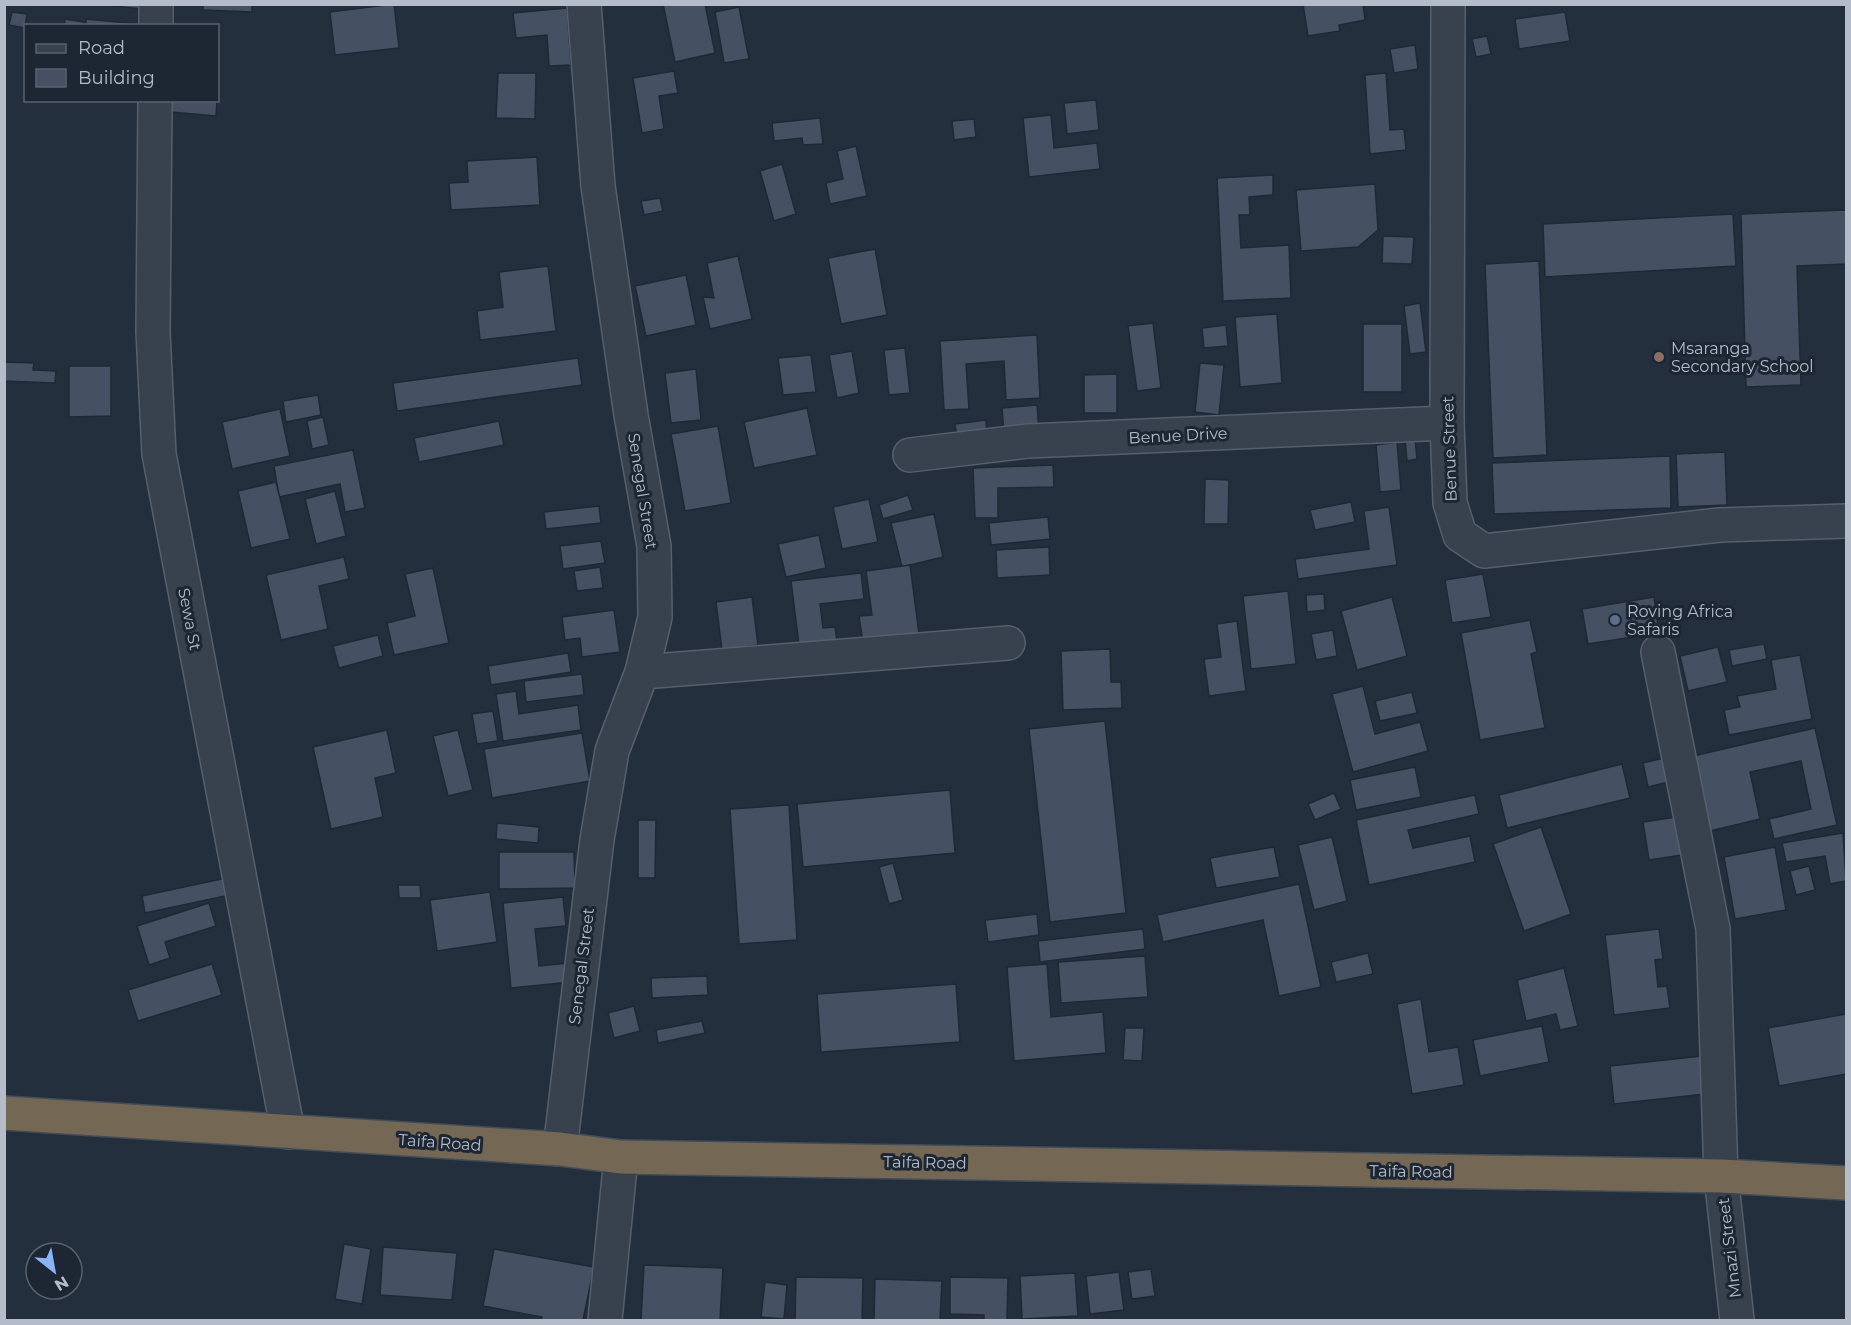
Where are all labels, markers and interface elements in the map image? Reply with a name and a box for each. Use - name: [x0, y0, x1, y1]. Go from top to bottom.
- legend: [24, 24, 219, 102]
- text: Road: [78, 37, 125, 59]
- text: Building: [78, 67, 155, 89]
- place label: Msaranga Secondary School: [1671, 339, 1814, 376]
- marker: Msaranga Secondary School: [1652, 350, 1666, 364]
- street label: Benue Street: [1438, 395, 1461, 502]
- street label: Benue Drive: [1128, 423, 1228, 448]
- street label: Senegal Street: [624, 432, 661, 551]
- street label: Sewa St: [174, 586, 205, 652]
- place label: Roving Africa Safaris: [1627, 602, 1733, 639]
- marker: Roving Africa Safaris: [1608, 613, 1622, 627]
- street label: Senegal Street: [565, 906, 598, 1025]
- street label: Taifa Road: [398, 1130, 482, 1155]
- street label: Taifa Road: [883, 1152, 967, 1173]
- street label: Taifa Road: [1369, 1161, 1453, 1182]
- street label: Mnazi Street: [1714, 1196, 1745, 1299]
- north arrow: [24, 1241, 84, 1301]
- text: N: [51, 1272, 72, 1295]

